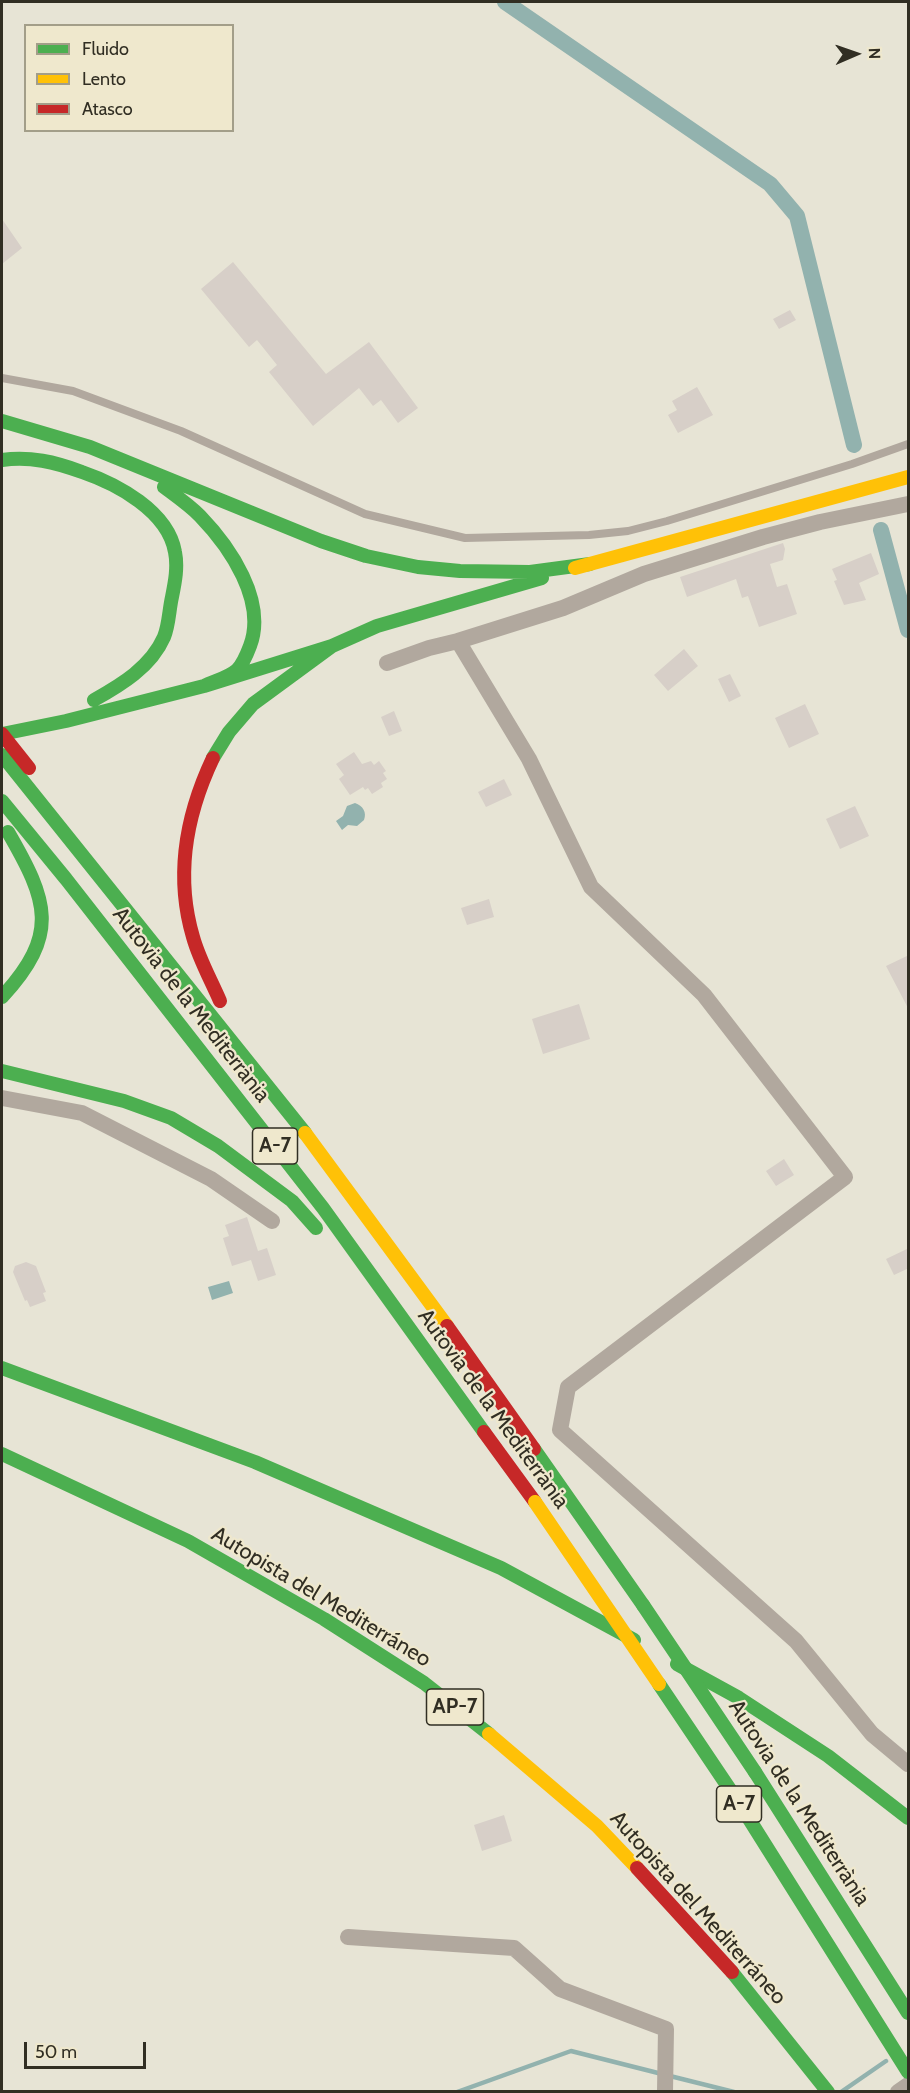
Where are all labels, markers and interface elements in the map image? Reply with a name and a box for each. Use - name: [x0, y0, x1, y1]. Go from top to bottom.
- legend: [24, 24, 234, 132]
- north arrow: [826, 24, 886, 84]
- text: Fluido: [82, 38, 129, 60]
- text: N: [865, 47, 884, 59]
- text: Lento: [82, 68, 126, 90]
- text: Atasco: [82, 98, 133, 120]
- street label: Autovia de la Mediterrània: [107, 902, 275, 1108]
- road number: A-7: [252, 1128, 298, 1164]
- street label: Autovia de la Mediterrània: [412, 1304, 574, 1514]
- street label: Autopista del Mediterráneo: [207, 1521, 435, 1673]
- road number: AP-7: [426, 1689, 484, 1725]
- street label: Autovia de la Mediterrània: [722, 1695, 876, 1911]
- road number: A-7: [716, 1786, 762, 1822]
- street label: Autopista del Mediterráneo: [604, 1806, 792, 2010]
- scale bar: [27, 2030, 148, 2068]
- text: 50 m: [35, 2041, 77, 2063]

